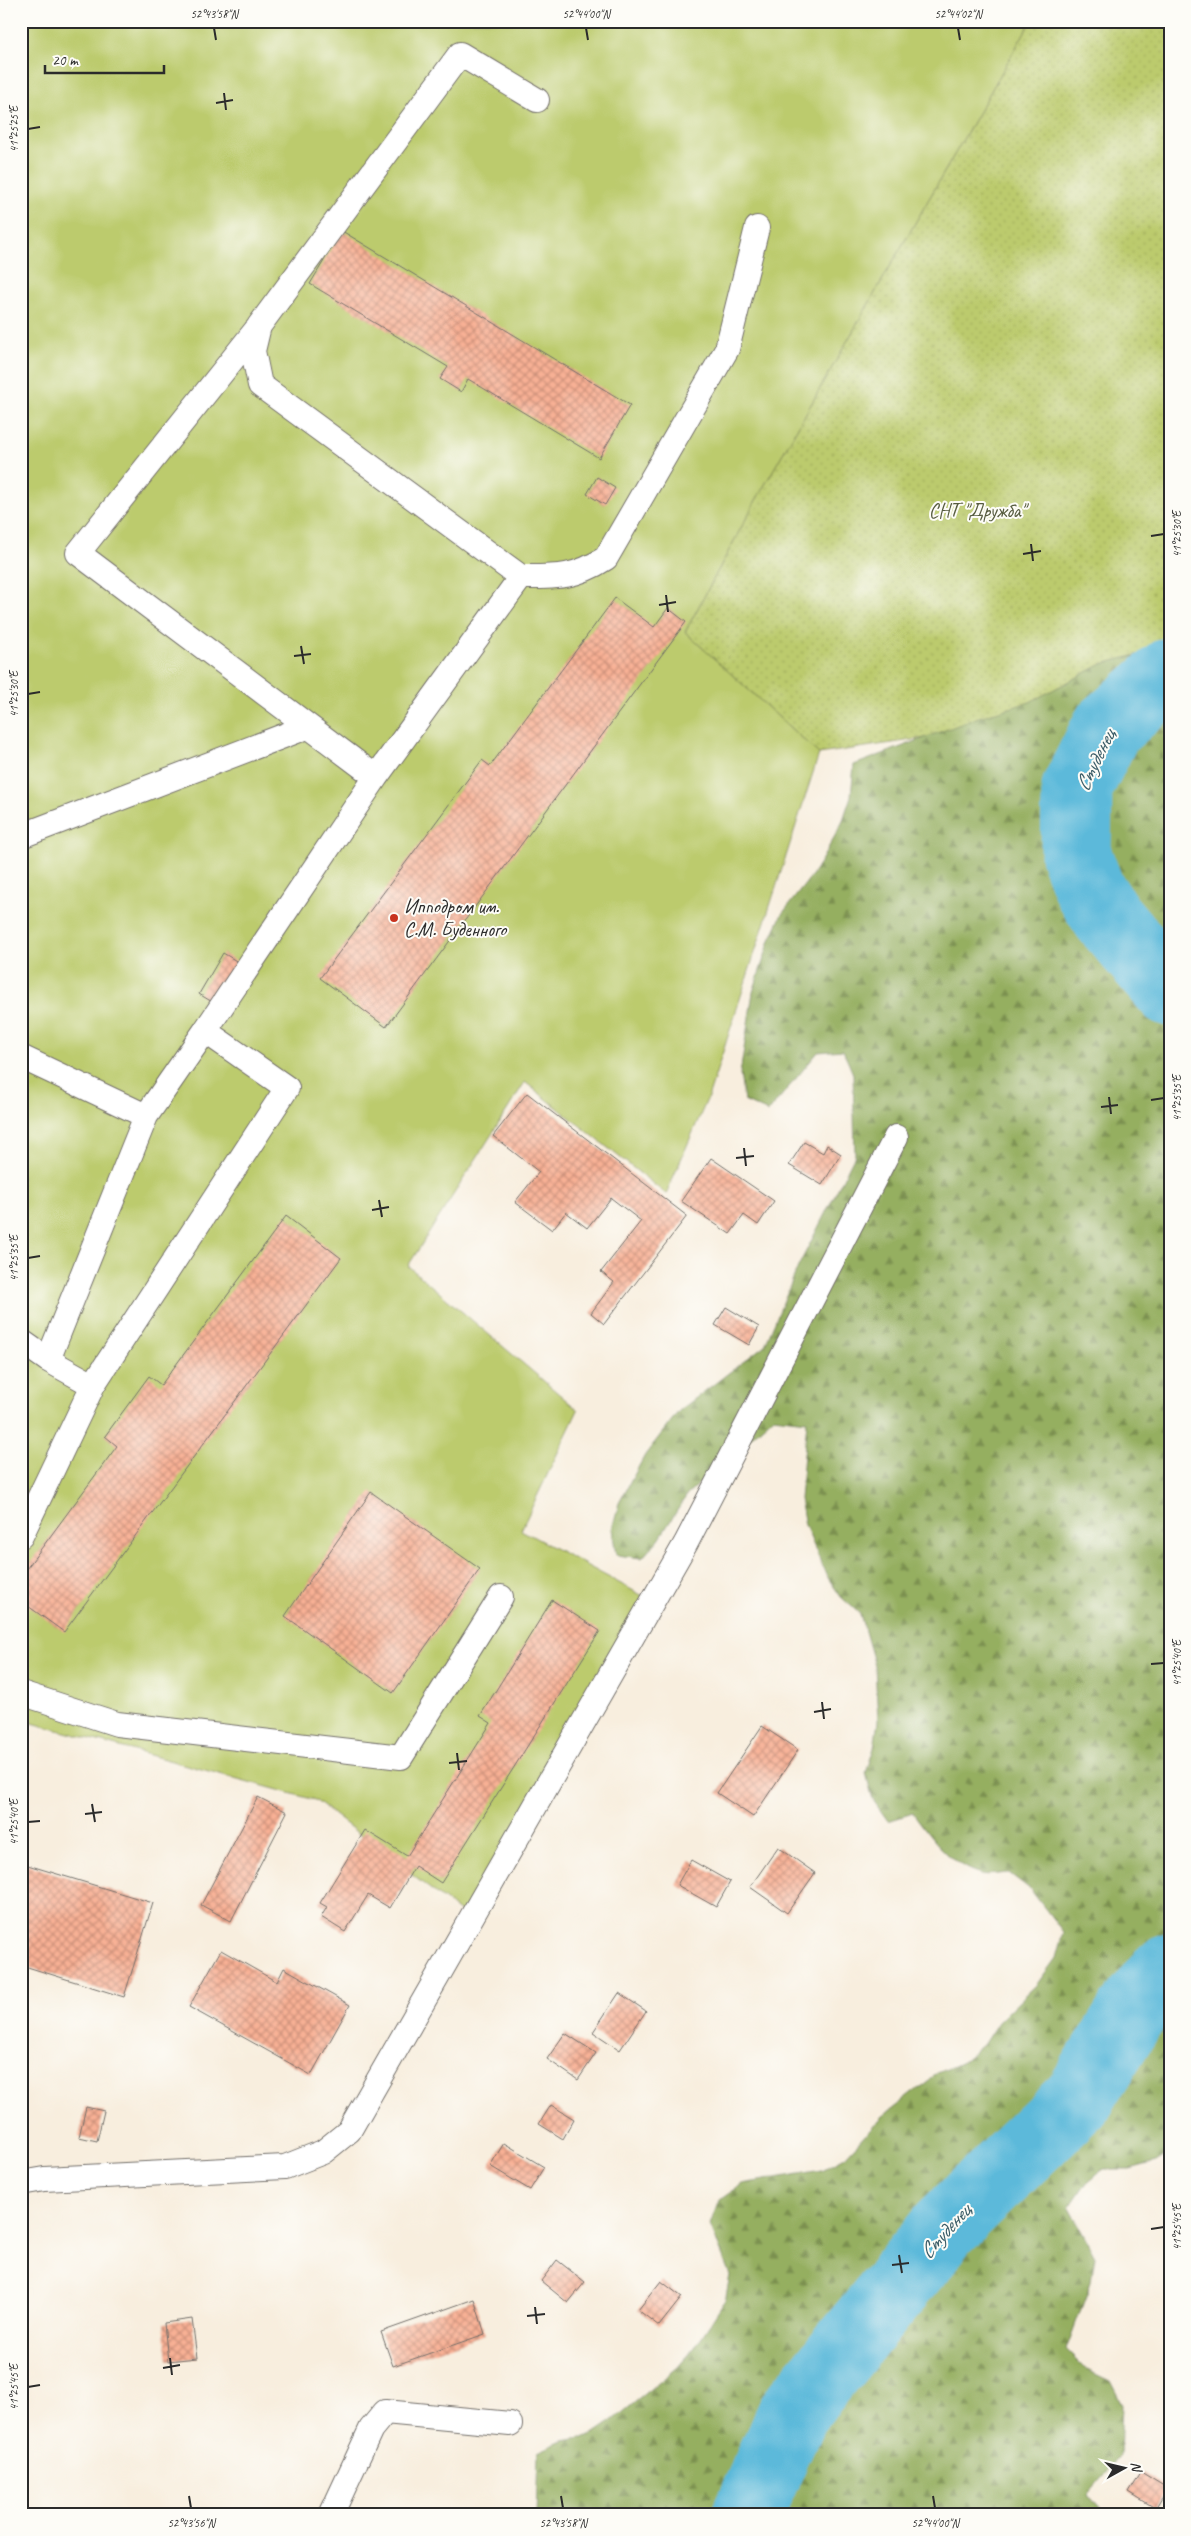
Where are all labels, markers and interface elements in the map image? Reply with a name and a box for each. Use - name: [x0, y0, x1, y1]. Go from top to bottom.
- text: 52°43'58"N: [190, 6, 239, 22]
- text: 52°44'00"N: [562, 6, 611, 22]
- text: 52°44'02"N: [934, 6, 983, 22]
- scale bar: [45, 42, 164, 74]
- text: 20 m: [52, 51, 79, 70]
- text: 41°25'25"E: [6, 104, 22, 152]
- park label: СНТ "Дружба": [929, 498, 1030, 523]
- text: 41°25'30"E: [1169, 509, 1185, 557]
- text: 41°25'30"E: [6, 669, 22, 717]
- water label: Студенец: [1069, 723, 1122, 795]
- place label: Ипподром им. С.М. Буденного: [404, 894, 507, 942]
- marker: Ипподром им. С.М. Буденного: [388, 912, 400, 924]
- text: 41°25'35"E: [1169, 1073, 1185, 1121]
- text: 41°25'35"E: [6, 1233, 22, 1281]
- text: 41°25'40"E: [1169, 1638, 1185, 1686]
- text: 41°25'40"E: [6, 1797, 22, 1845]
- water label: Студенец: [913, 2196, 978, 2264]
- text: 41°25'45"E: [1169, 2202, 1185, 2250]
- text: 41°25'45"E: [6, 2362, 22, 2410]
- north arrow: [1098, 2444, 1148, 2494]
- text: N: [1127, 2461, 1146, 2474]
- text: 52°43'56"N: [167, 2515, 216, 2531]
- text: 52°43'58"N: [539, 2515, 588, 2531]
- text: 52°44'00"N: [911, 2515, 960, 2531]

